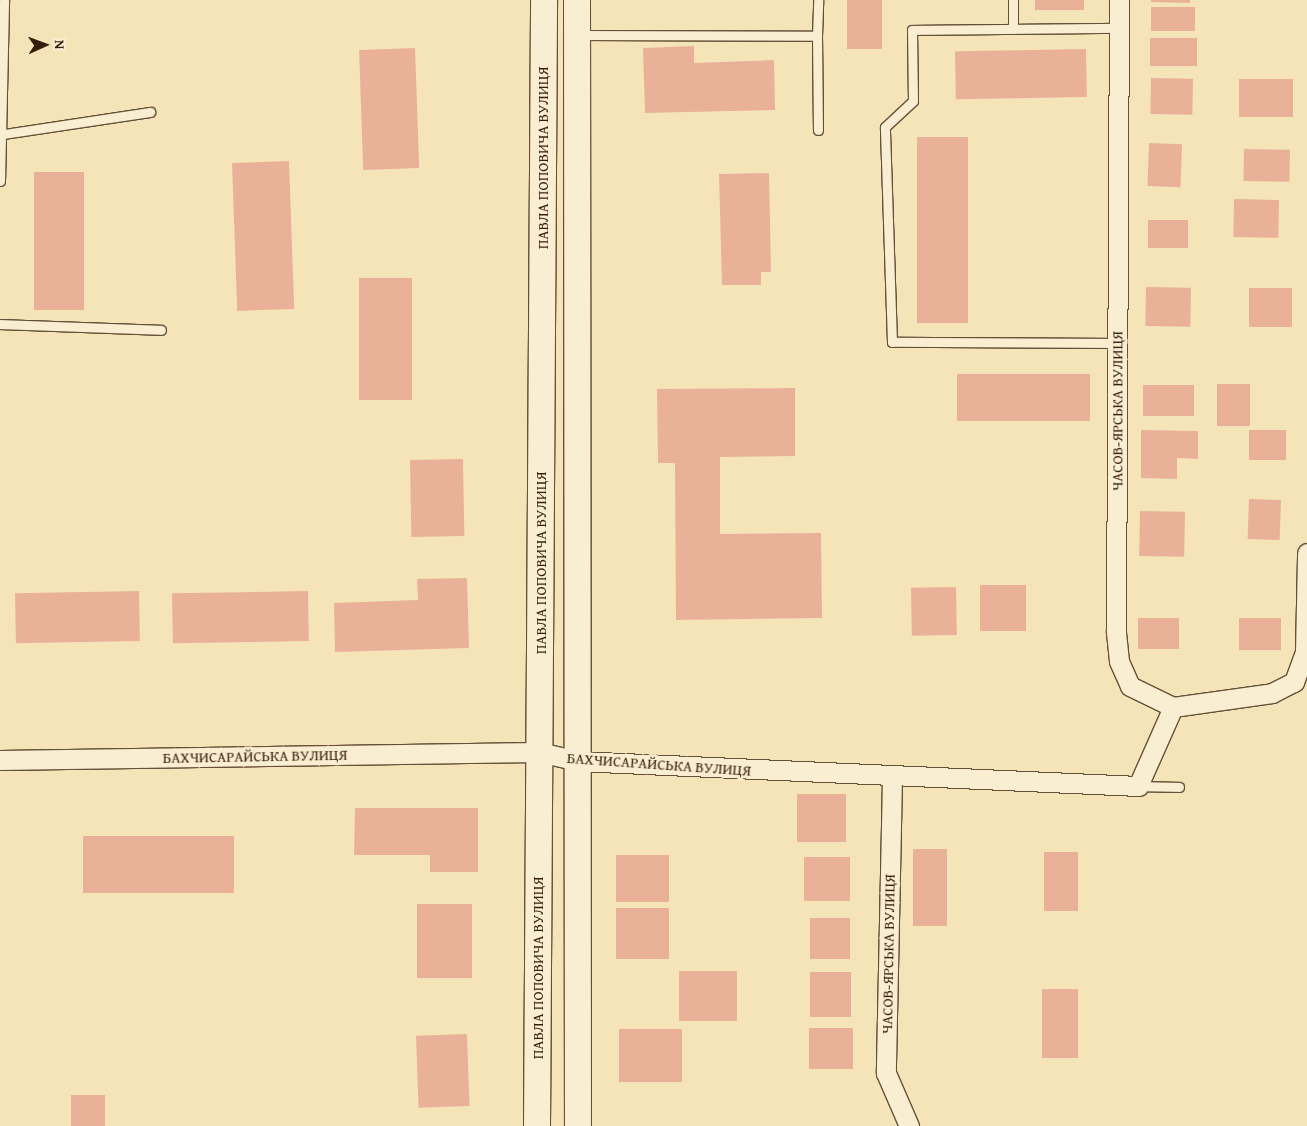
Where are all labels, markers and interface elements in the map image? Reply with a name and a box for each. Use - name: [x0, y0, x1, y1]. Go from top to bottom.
- north arrow: [20, 20, 70, 70]
- text: N: [50, 39, 70, 49]
- street label: ПАВЛА ПОПОВИЧА ВУЛИЦЯ: [534, 67, 552, 249]
- street label: ЧАСОВ-ЯРСЬКА ВУЛИЦЯ: [1108, 331, 1126, 491]
- street label: ПАВЛА ПОПОВИЧА ВУЛИЦЯ: [532, 472, 550, 654]
- street label: БАХЧИСАРАЙСЬКА ВУЛИЦЯ: [163, 745, 347, 767]
- street label: БАХЧИСАРАЙСЬКА ВУЛИЦЯ: [566, 749, 752, 779]
- street label: ЧАСОВ-ЯРСЬКА ВУЛИЦЯ: [878, 874, 898, 1034]
- street label: ПАВЛА ПОПОВИЧА ВУЛИЦЯ: [529, 877, 547, 1059]

